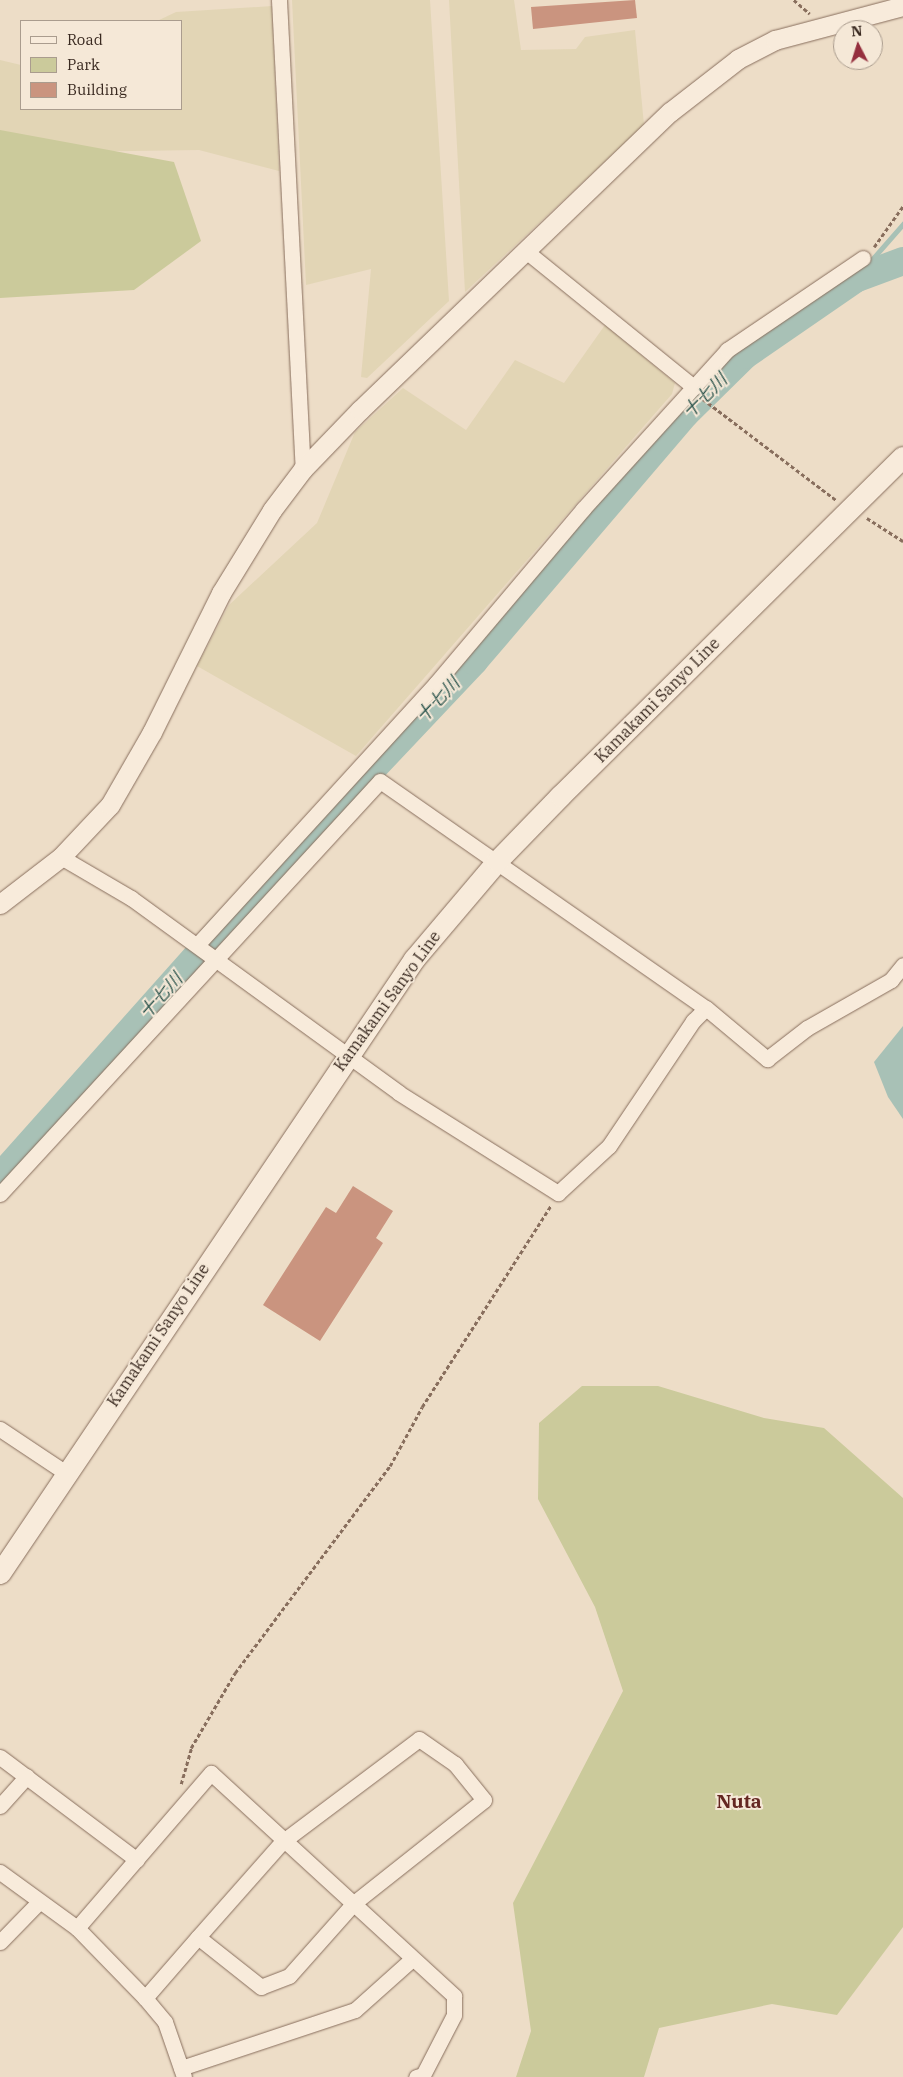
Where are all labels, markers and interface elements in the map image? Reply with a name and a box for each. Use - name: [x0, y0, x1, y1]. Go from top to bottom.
- legend: [20, 20, 182, 110]
- north arrow: [833, 20, 883, 70]
- text: N: [850, 22, 863, 41]
- text: Road: [67, 30, 103, 49]
- text: Park: [67, 55, 100, 74]
- text: Building: [67, 80, 127, 99]
- water label: 十七川: [678, 369, 732, 423]
- street label: Kamakami Sanyo Line: [591, 634, 723, 766]
- water label: 十七川: [412, 673, 464, 727]
- street label: Kamakami Sanyo Line: [330, 927, 444, 1075]
- water label: 十七川: [135, 969, 187, 1023]
- street label: Kamakami Sanyo Line: [103, 1260, 213, 1410]
- district label: Nuta: [716, 1791, 762, 1813]

